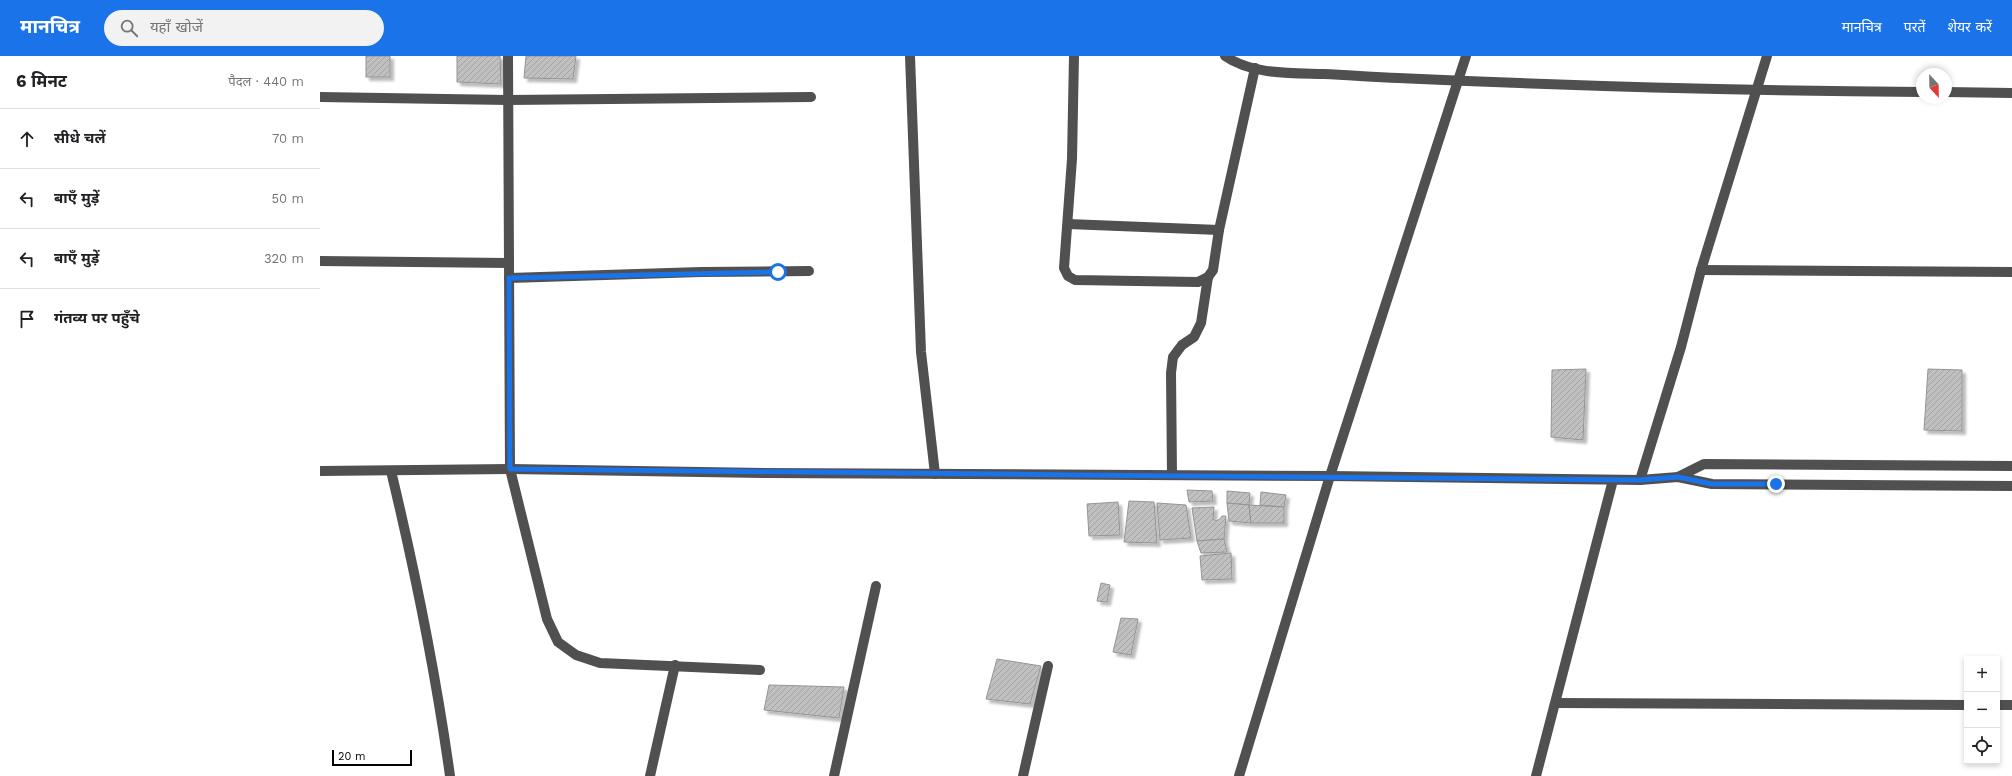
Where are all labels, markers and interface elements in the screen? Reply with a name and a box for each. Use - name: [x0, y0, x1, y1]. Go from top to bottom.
- search box: [104, 10, 384, 46]
- text: मानचित्र: [20, 15, 80, 38]
- icon: search: [118, 17, 140, 39]
- text: यहाँ खोजें: [150, 18, 203, 36]
- text: मानचित्र: [1842, 19, 1882, 35]
- text: परतें: [1904, 19, 1925, 35]
- text: शेयर करें: [1947, 19, 1992, 35]
- north arrow: [1916, 68, 1952, 104]
- text: 6 मिनट: [16, 71, 67, 91]
- text: पैदल · 440 m: [228, 74, 304, 89]
- icon: ahead: [16, 128, 38, 150]
- text: सीधे चलें: [54, 129, 106, 147]
- text: 70 m: [272, 131, 304, 146]
- icon: left: [16, 188, 38, 210]
- text: बाएँ मुड़ें: [54, 189, 99, 207]
- text: 50 m: [272, 191, 304, 206]
- icon: left: [16, 248, 38, 270]
- text: बाएँ मुड़ें: [54, 249, 99, 267]
- text: 320 m: [264, 251, 304, 266]
- route start: [769, 263, 787, 281]
- icon: arrive: [16, 308, 38, 330]
- text: गंतव्य पर पहुँचे: [54, 309, 140, 327]
- route end: [1767, 475, 1785, 493]
- map controls: [1964, 656, 2000, 764]
- button: +: [1964, 656, 2000, 692]
- button: −: [1964, 692, 2000, 728]
- button: locate: [1964, 728, 2000, 764]
- scale bar: [332, 748, 412, 767]
- text: 20 m: [338, 750, 366, 763]

